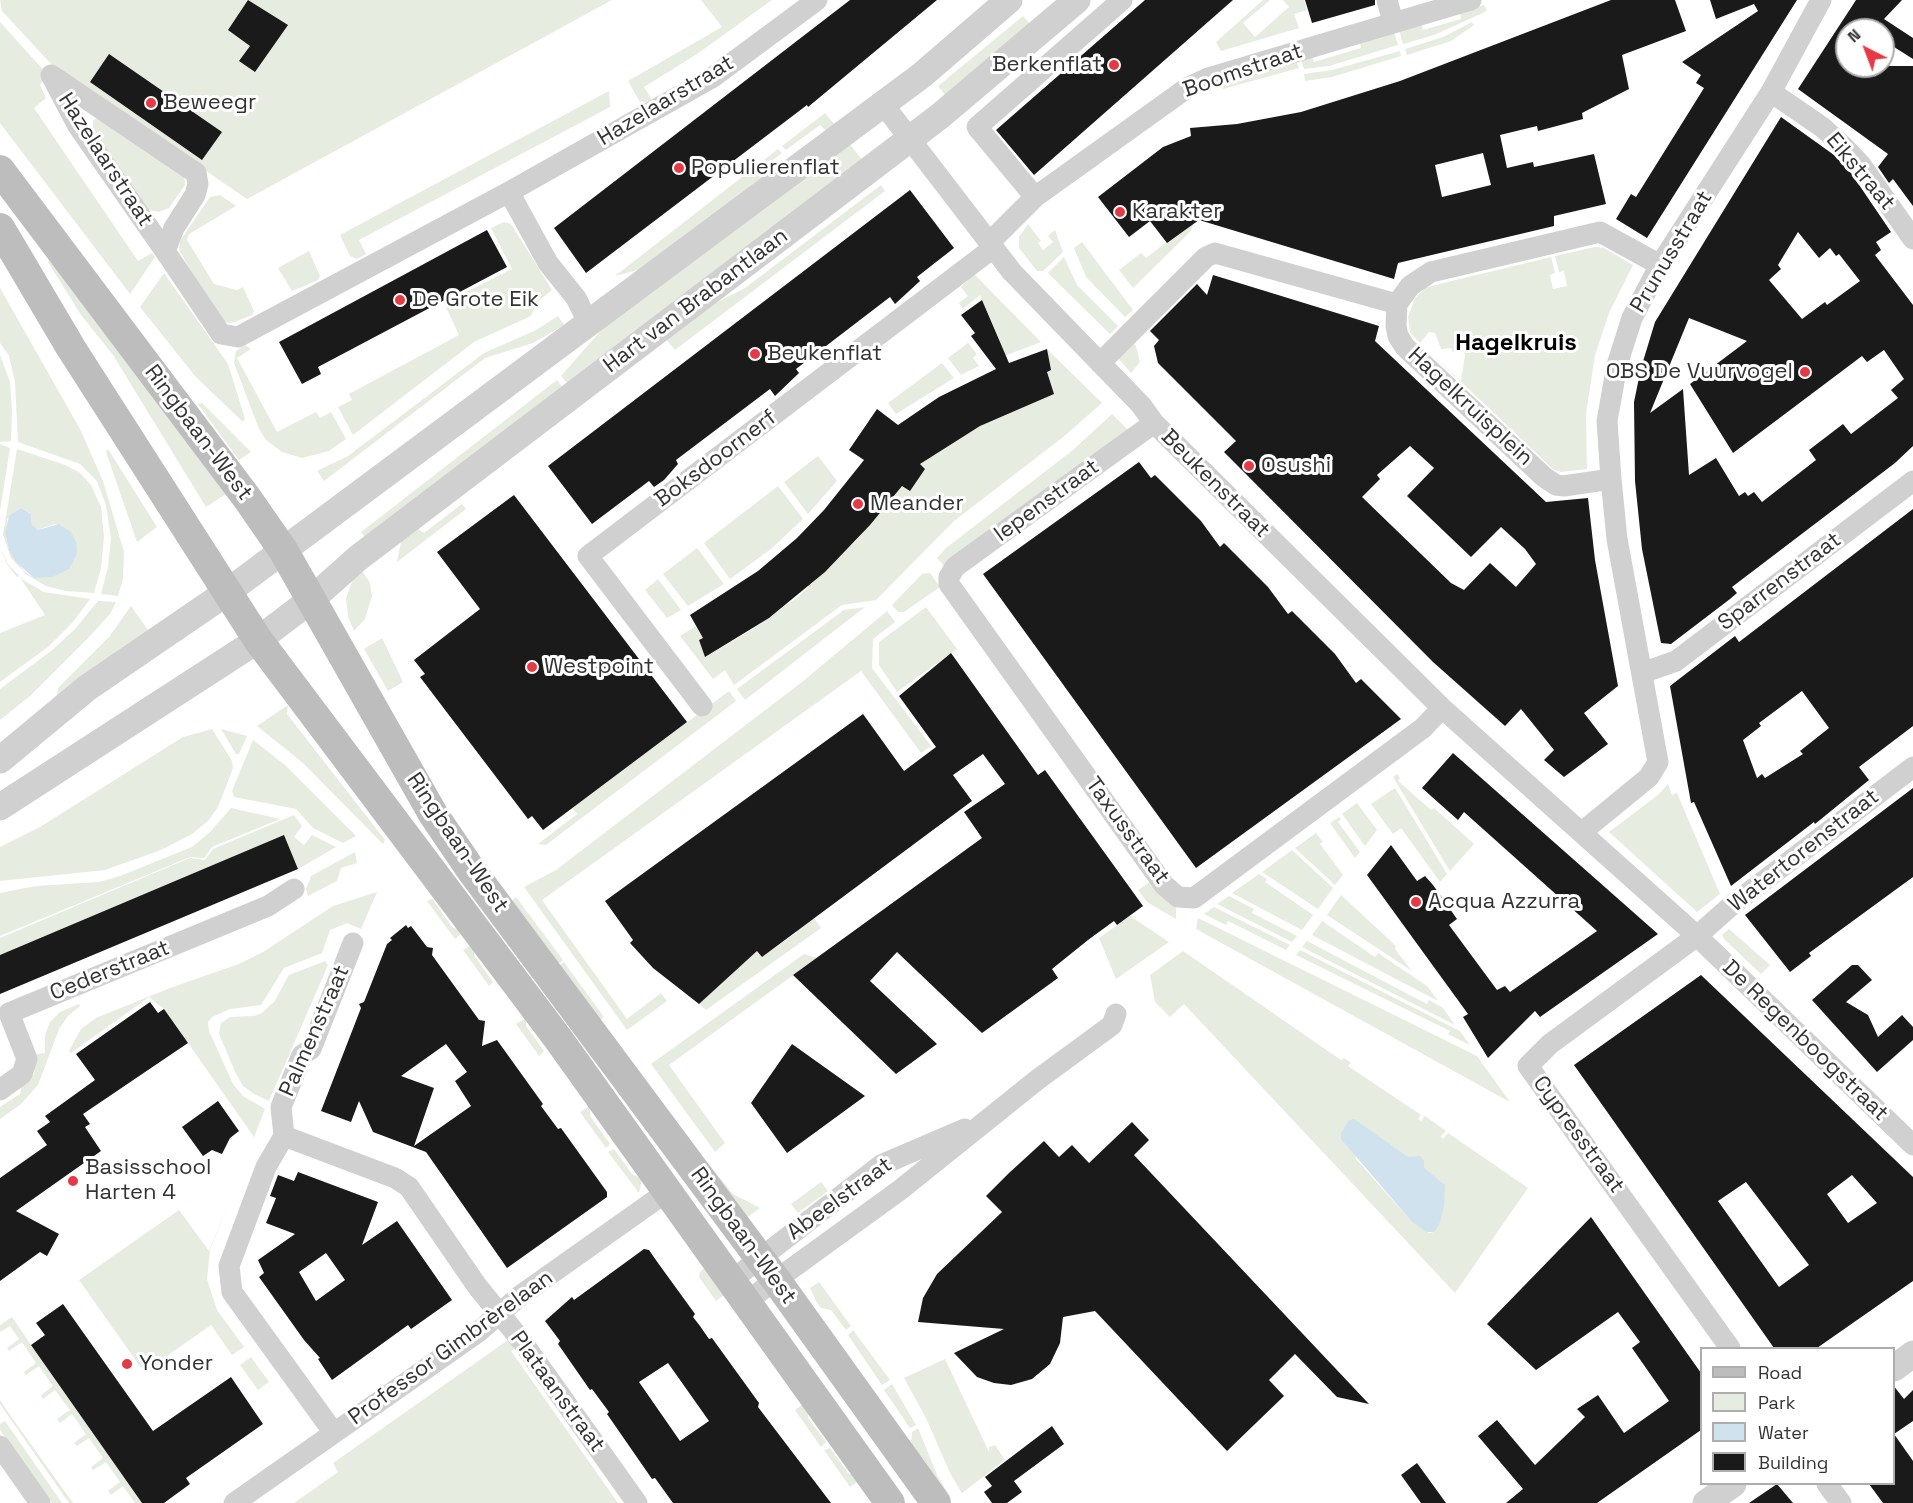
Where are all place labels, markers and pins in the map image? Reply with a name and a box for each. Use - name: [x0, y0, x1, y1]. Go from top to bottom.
- place label: Berkenflat: [992, 52, 1102, 78]
- marker: Berkenflat: [1107, 58, 1121, 72]
- place label: Beweegr: [163, 90, 256, 116]
- marker: Beweegr: [144, 96, 158, 110]
- place label: Populierenflat: [691, 155, 840, 181]
- marker: Populierenflat: [672, 161, 686, 175]
- place label: Karakter: [1132, 199, 1222, 225]
- marker: Karakter: [1113, 205, 1127, 219]
- place label: De Grote Eik: [412, 287, 539, 313]
- marker: De Grote Eik: [393, 293, 407, 307]
- place label: Beukenflat: [767, 341, 882, 367]
- marker: Beukenflat: [748, 347, 762, 361]
- place label: OBS De Vuurvogel: [1606, 359, 1793, 385]
- marker: OBS De Vuurvogel: [1798, 365, 1812, 379]
- place label: Osushi: [1261, 453, 1331, 479]
- marker: Osushi: [1242, 459, 1256, 473]
- place label: Meander: [870, 491, 964, 517]
- marker: Meander: [851, 497, 865, 511]
- place label: Westpoint: [544, 654, 654, 680]
- marker: Westpoint: [525, 660, 539, 674]
- place label: Acqua Azzurra: [1428, 889, 1580, 915]
- marker: Acqua Azzurra: [1409, 895, 1423, 909]
- place label: Basisschool Harten 4: [85, 1155, 211, 1206]
- marker: Basisschool Harten 4: [66, 1174, 80, 1188]
- place label: Yonder: [139, 1351, 213, 1377]
- marker: Yonder: [120, 1357, 134, 1371]

